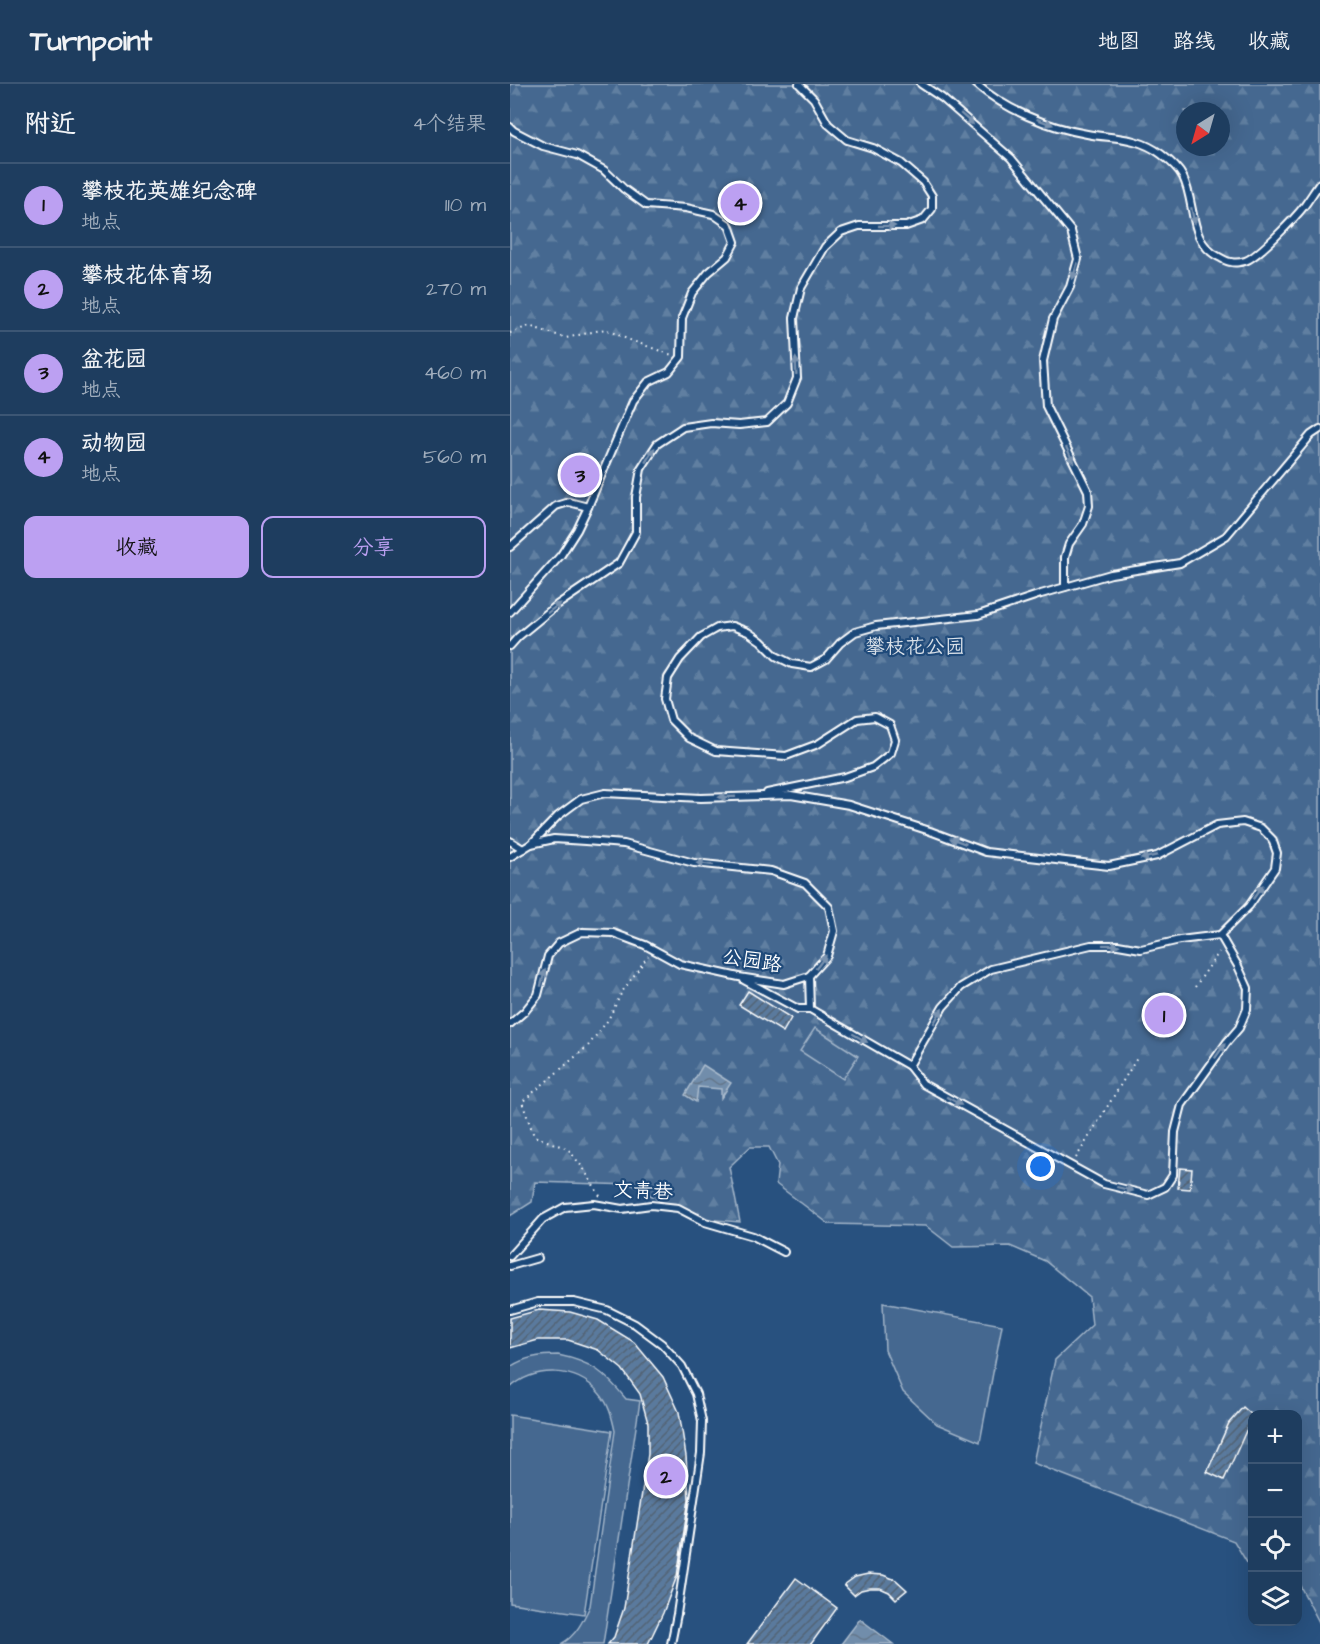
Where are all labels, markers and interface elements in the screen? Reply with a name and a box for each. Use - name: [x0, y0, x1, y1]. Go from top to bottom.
- text: Turnpoint: [30, 22, 152, 61]
- text: 地图: [1098, 27, 1140, 56]
- text: 路线: [1173, 27, 1215, 56]
- text: 收藏: [1248, 27, 1290, 56]
- north arrow: [1176, 102, 1230, 156]
- text: 附近: [24, 106, 76, 142]
- text: 4个结果: [412, 110, 486, 138]
- one-way arrow: [959, 112, 974, 125]
- one-way arrow: [1036, 117, 1054, 127]
- text: 攀枝花英雄纪念碑: [81, 176, 257, 207]
- pin: 4: [720, 180, 760, 226]
- text: 1: [42, 191, 45, 219]
- text: 110 m: [445, 191, 486, 219]
- one-way arrow: [1189, 207, 1199, 226]
- text: 地点: [81, 208, 121, 236]
- one-way arrow: [878, 221, 897, 231]
- text: 攀枝花体育场: [81, 260, 213, 291]
- one-way arrow: [1069, 262, 1079, 280]
- text: 2: [38, 275, 49, 303]
- text: 270 m: [426, 275, 486, 303]
- text: 地点: [81, 292, 121, 320]
- text: 盆花园: [81, 344, 147, 375]
- one-way arrow: [792, 356, 801, 375]
- text: 3: [38, 359, 49, 387]
- text: 460 m: [424, 359, 486, 387]
- text: 地点: [81, 376, 121, 404]
- text: 动物园: [81, 428, 147, 459]
- text: 4: [37, 443, 50, 471]
- text: 560 m: [423, 443, 486, 471]
- one-way arrow: [1065, 446, 1075, 463]
- one-way arrow: [645, 447, 656, 463]
- pin: 3: [560, 452, 600, 498]
- text: 地点: [81, 460, 121, 488]
- button: 收藏: [24, 516, 249, 578]
- button: 分享: [261, 516, 486, 578]
- one-way arrow: [546, 602, 562, 614]
- park label: 攀枝花公园: [865, 633, 965, 661]
- one-way arrow: [718, 792, 737, 802]
- one-way arrow: [949, 836, 967, 845]
- one-way arrow: [1140, 853, 1158, 863]
- one-way arrow: [695, 859, 714, 869]
- one-way arrow: [1253, 883, 1264, 900]
- one-way arrow: [1102, 940, 1121, 950]
- street label: 公园路: [720, 942, 785, 980]
- one-way arrow: [815, 954, 827, 969]
- one-way arrow: [539, 968, 548, 986]
- pin: 1: [1144, 992, 1184, 1038]
- one-way arrow: [933, 1007, 943, 1024]
- one-way arrow: [851, 1032, 868, 1042]
- one-way arrow: [1214, 1043, 1226, 1059]
- one-way arrow: [946, 1096, 963, 1106]
- your location: [1026, 1152, 1055, 1181]
- street label: 文青巷: [612, 1175, 675, 1207]
- one-way arrow: [1115, 1185, 1134, 1195]
- map controls: [1248, 1410, 1302, 1626]
- button: +: [1248, 1410, 1302, 1464]
- pin: 2: [646, 1454, 686, 1498]
- button: −: [1248, 1464, 1302, 1518]
- button: locate: [1248, 1518, 1302, 1572]
- button: layers: [1248, 1572, 1302, 1626]

